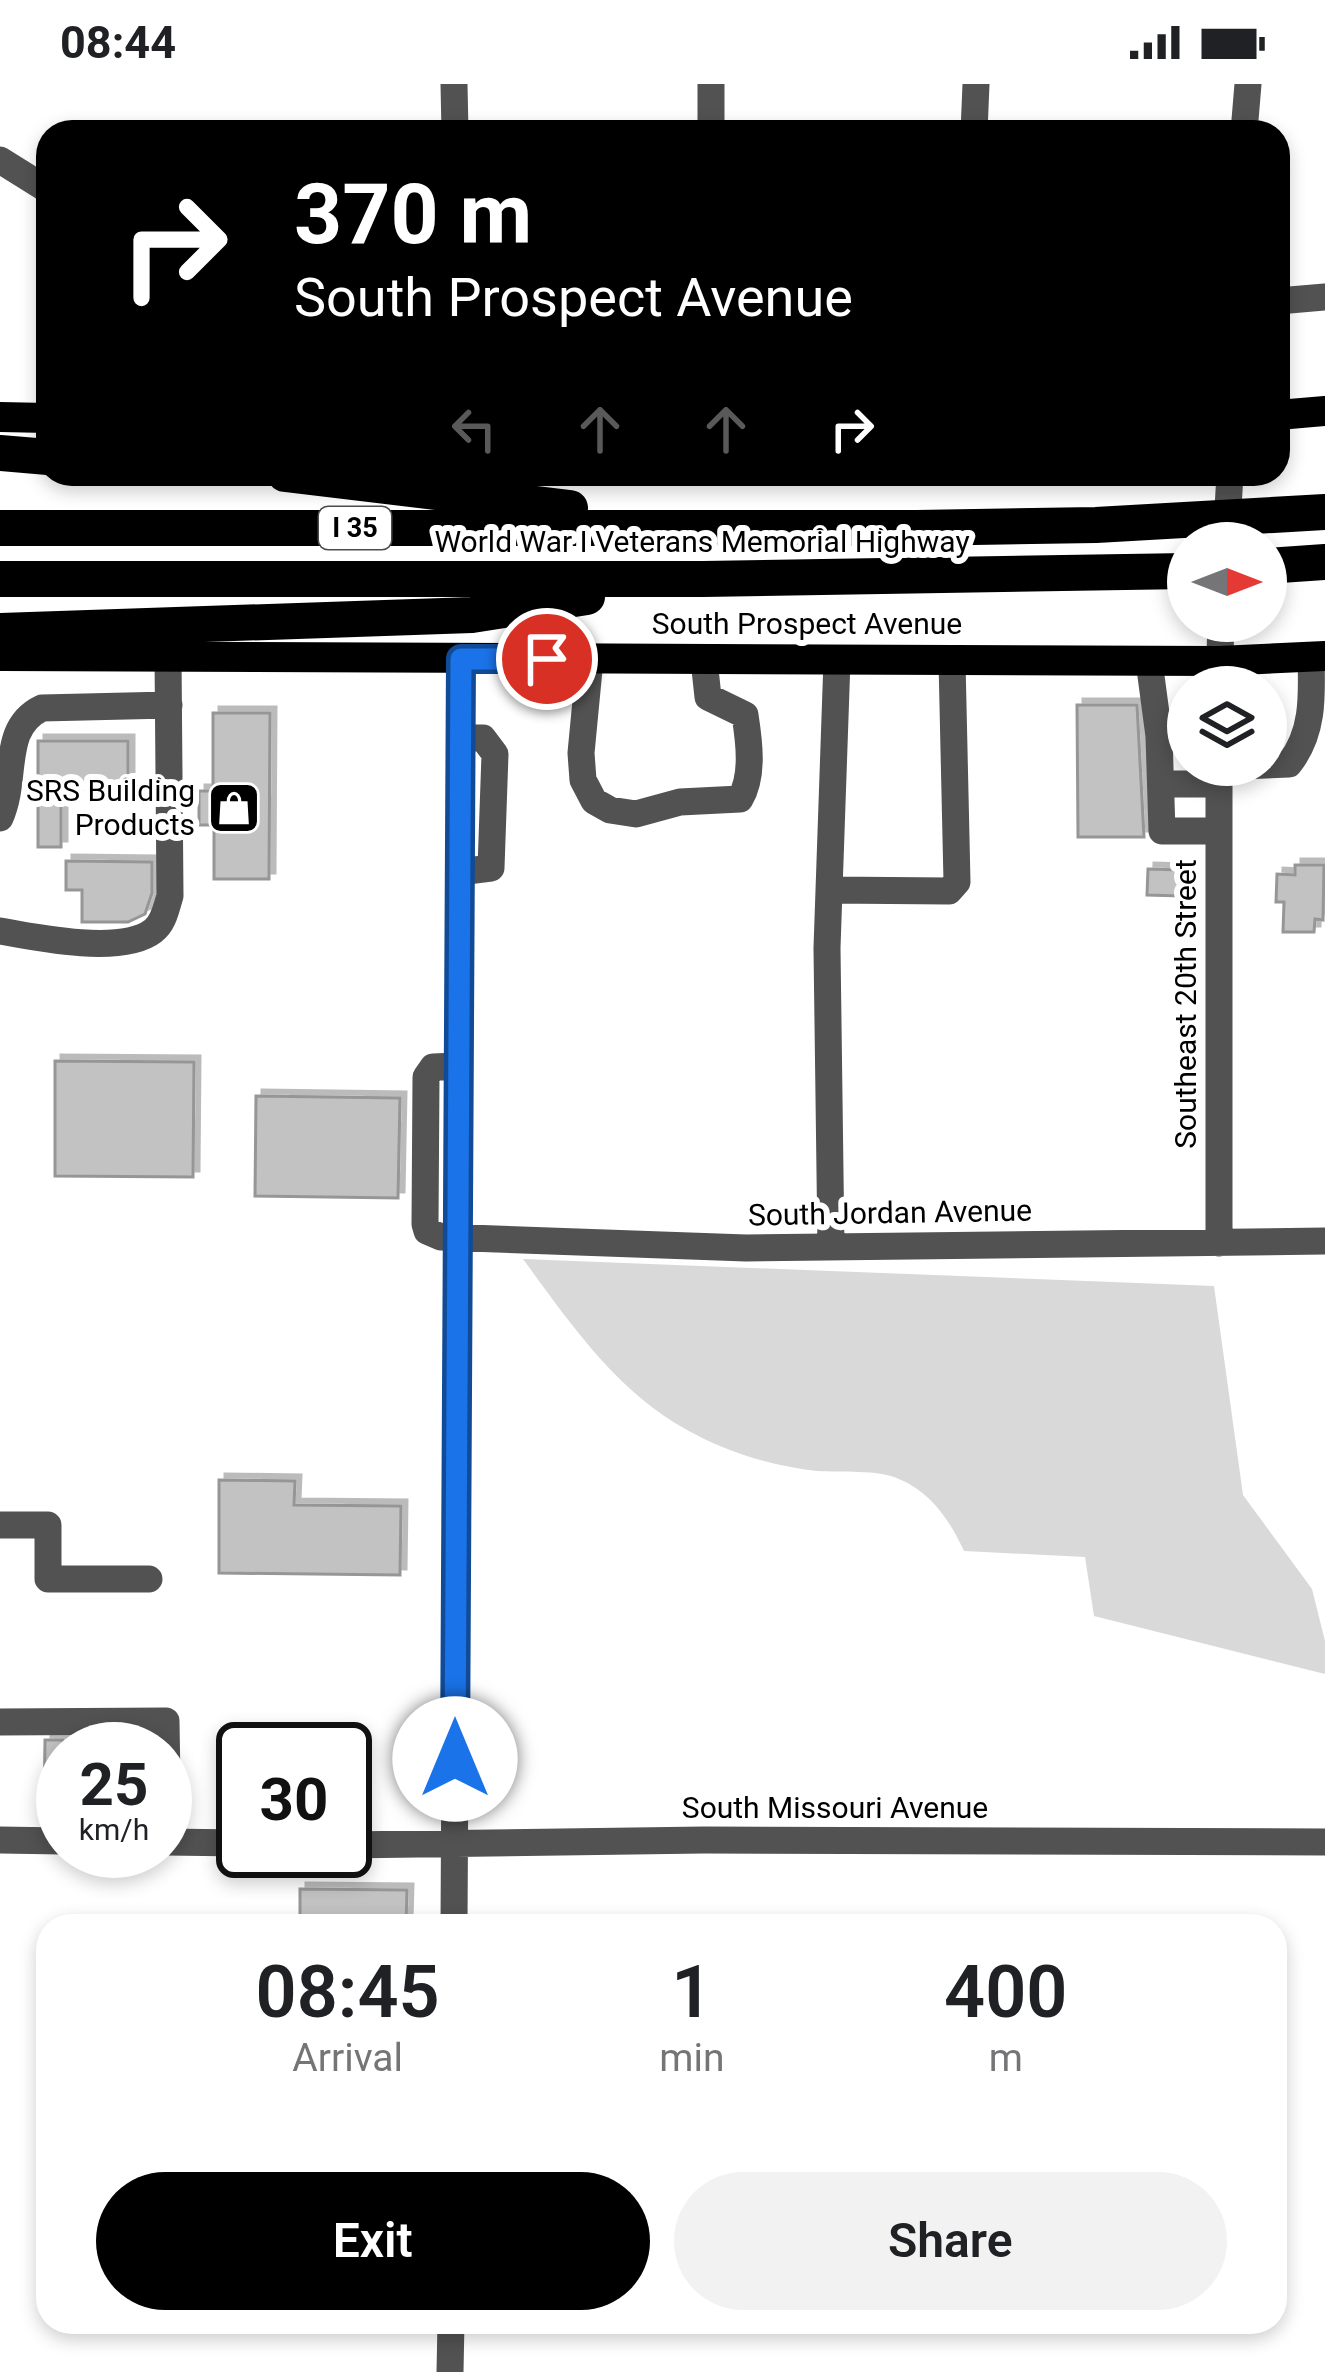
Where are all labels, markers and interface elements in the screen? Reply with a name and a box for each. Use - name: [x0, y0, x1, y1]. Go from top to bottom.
- text: 08:44: [60, 16, 176, 69]
- text: 370 m: [294, 165, 532, 264]
- icon: right: [96, 168, 252, 324]
- text: South Prospect Avenue: [294, 266, 853, 329]
- icon: left: [441, 396, 507, 462]
- icon: ahead: [567, 396, 633, 462]
- icon: ahead: [693, 396, 759, 462]
- icon: right: [819, 396, 885, 462]
- road number: I 35: [319, 507, 391, 549]
- north arrow: [1167, 522, 1287, 642]
- map controls: [1167, 522, 1287, 786]
- street label: World War I Veterans Memorial Highway: [434, 524, 970, 559]
- street label: South Prospect Avenue: [652, 606, 962, 641]
- pin: [496, 608, 598, 710]
- icon: arrive: [514, 626, 580, 692]
- button: layers: [1167, 666, 1287, 786]
- place label: SRS Building Products: [26, 773, 195, 842]
- shop icon: SRS Building Products: [206, 780, 262, 836]
- street label: Southeast 20th Street: [1168, 859, 1203, 1149]
- street label: South Jordan Avenue: [748, 1193, 1032, 1232]
- position arrow: [392, 1696, 518, 1822]
- speed limit sign: 30: [216, 1722, 372, 1878]
- text: 25: [80, 1749, 148, 1820]
- street label: South Missouri Avenue: [682, 1790, 988, 1825]
- text: km/h: [79, 1812, 149, 1847]
- text: 08:45: [256, 1950, 440, 2035]
- text: 1: [671, 1950, 712, 2035]
- text: 400: [944, 1950, 1067, 2035]
- text: Arrival: [292, 2035, 403, 2081]
- text: min: [659, 2035, 724, 2081]
- text: m: [989, 2035, 1023, 2081]
- button: Exit: [96, 2172, 650, 2310]
- button: Share: [674, 2172, 1227, 2310]

